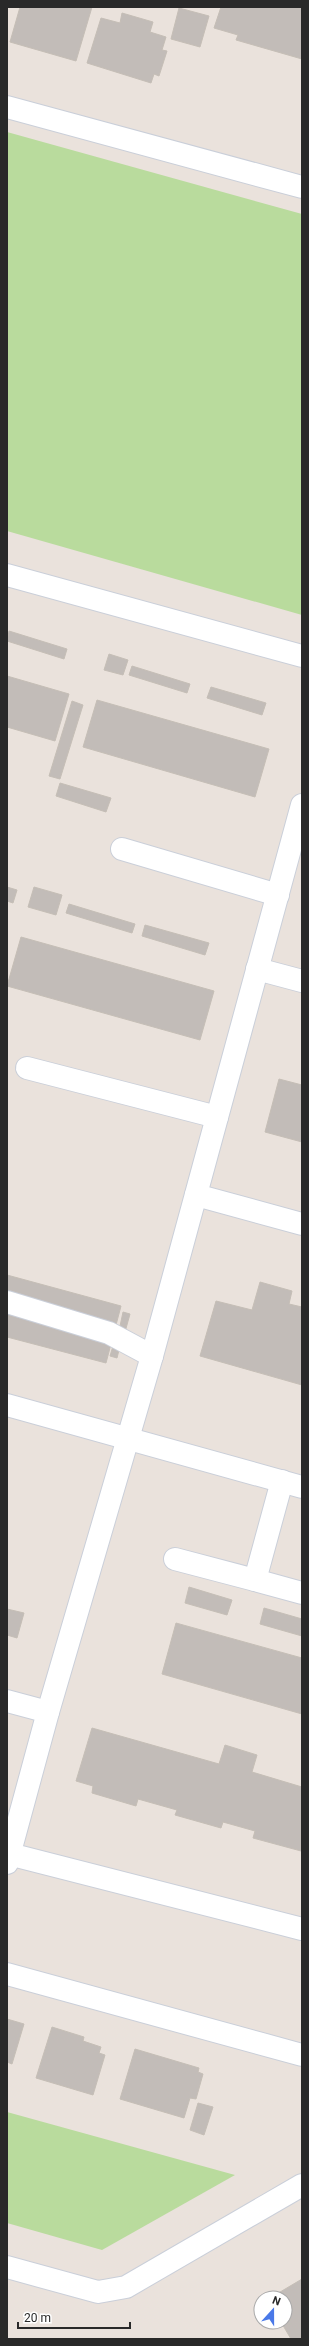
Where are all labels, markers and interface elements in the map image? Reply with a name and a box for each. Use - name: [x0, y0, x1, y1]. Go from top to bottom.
- north arrow: [253, 2290, 293, 2330]
- text: N: [270, 2294, 283, 2309]
- scale bar: [18, 2304, 130, 2330]
- text: 20 m: [24, 2311, 51, 2325]

